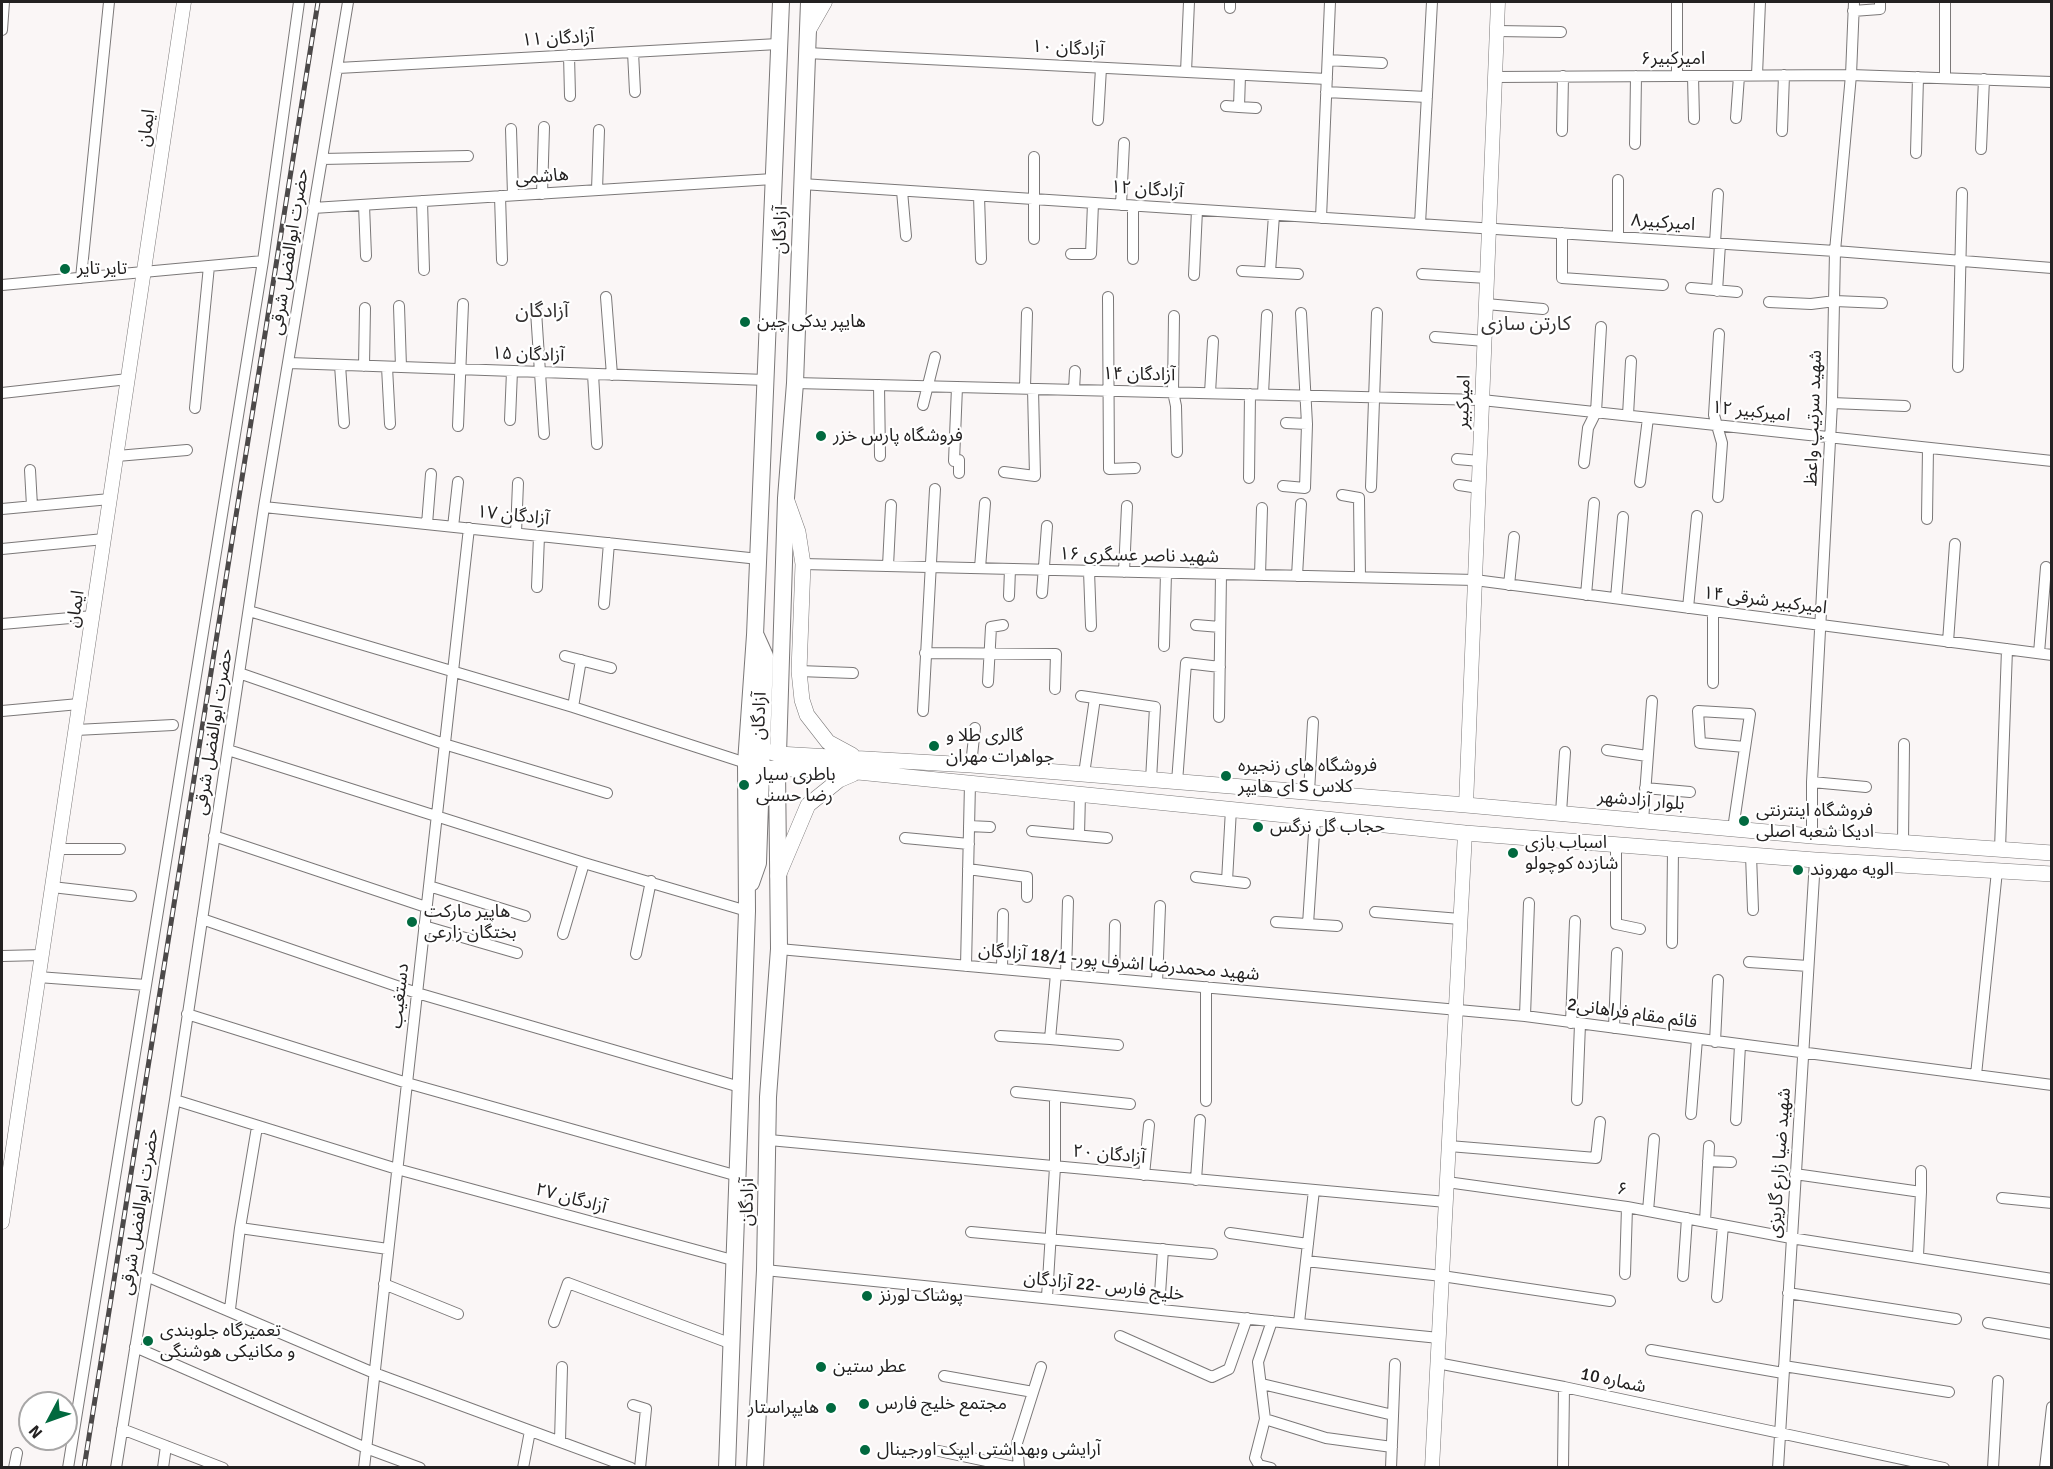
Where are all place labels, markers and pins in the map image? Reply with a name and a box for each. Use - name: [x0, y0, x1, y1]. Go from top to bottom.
- place label: تایر تایر: [77, 258, 127, 280]
- marker: تایر تایر: [58, 262, 72, 276]
- place label: هایپر یدکی چین: [757, 311, 866, 333]
- marker: هایپر یدکی چین: [738, 315, 752, 329]
- place label: فروشگاه پارس خزر: [833, 425, 963, 447]
- marker: فروشگاه پارس خزر: [814, 429, 828, 443]
- place label: گالری طلا و جواهرات مهران: [946, 725, 1054, 768]
- marker: گالری طلا و جواهرات مهران: [927, 739, 941, 753]
- place label: فروشگاه های زنجیره ای هایپر S کلاس: [1238, 755, 1377, 798]
- place label: باطری سیار رضا حسنی: [756, 764, 836, 806]
- marker: فروشگاه های زنجیره ای هایپر S کلاس: [1219, 769, 1233, 783]
- marker: باطری سیار رضا حسنی: [737, 778, 751, 792]
- place label: فروشگاه اینترنتی ادیکا شعبه اصلی: [1756, 800, 1874, 842]
- marker: فروشگاه اینترنتی ادیکا شعبه اصلی: [1737, 814, 1751, 828]
- place label: حجاب گل نرگس: [1270, 816, 1385, 838]
- marker: حجاب گل نرگس: [1251, 820, 1265, 834]
- place label: اسباب بازی شازده کوچولو: [1525, 832, 1618, 874]
- marker: اسباب بازی شازده کوچولو: [1506, 846, 1520, 860]
- place label: الویه مهروند: [1810, 859, 1894, 881]
- marker: الویه مهروند: [1791, 863, 1805, 877]
- place label: هاپیر مارکت بختگان زارعی: [424, 901, 517, 944]
- marker: هاپیر مارکت بختگان زارعی: [405, 915, 419, 929]
- place label: پوشاک لورنز: [879, 1285, 963, 1307]
- marker: پوشاک لورنز: [860, 1289, 874, 1303]
- place label: تعمیرگاه جلوبندی و مکانیکی هوشنگی: [160, 1320, 295, 1362]
- marker: تعمیرگاه جلوبندی و مکانیکی هوشنگی: [141, 1334, 155, 1348]
- place label: عطر ستین: [833, 1356, 907, 1378]
- marker: عطر ستین: [814, 1360, 828, 1374]
- place label: مجتمع خلیج فارس: [876, 1393, 1007, 1415]
- place label: هایپراستار: [748, 1397, 819, 1419]
- marker: مجتمع خلیج فارس: [857, 1397, 871, 1411]
- marker: هایپراستار: [824, 1401, 838, 1415]
- place label: آرایشی وبهداشتی ایپک اورجینال: [877, 1439, 1101, 1461]
- marker: آرایشی وبهداشتی ایپک اورجینال: [858, 1443, 872, 1457]

